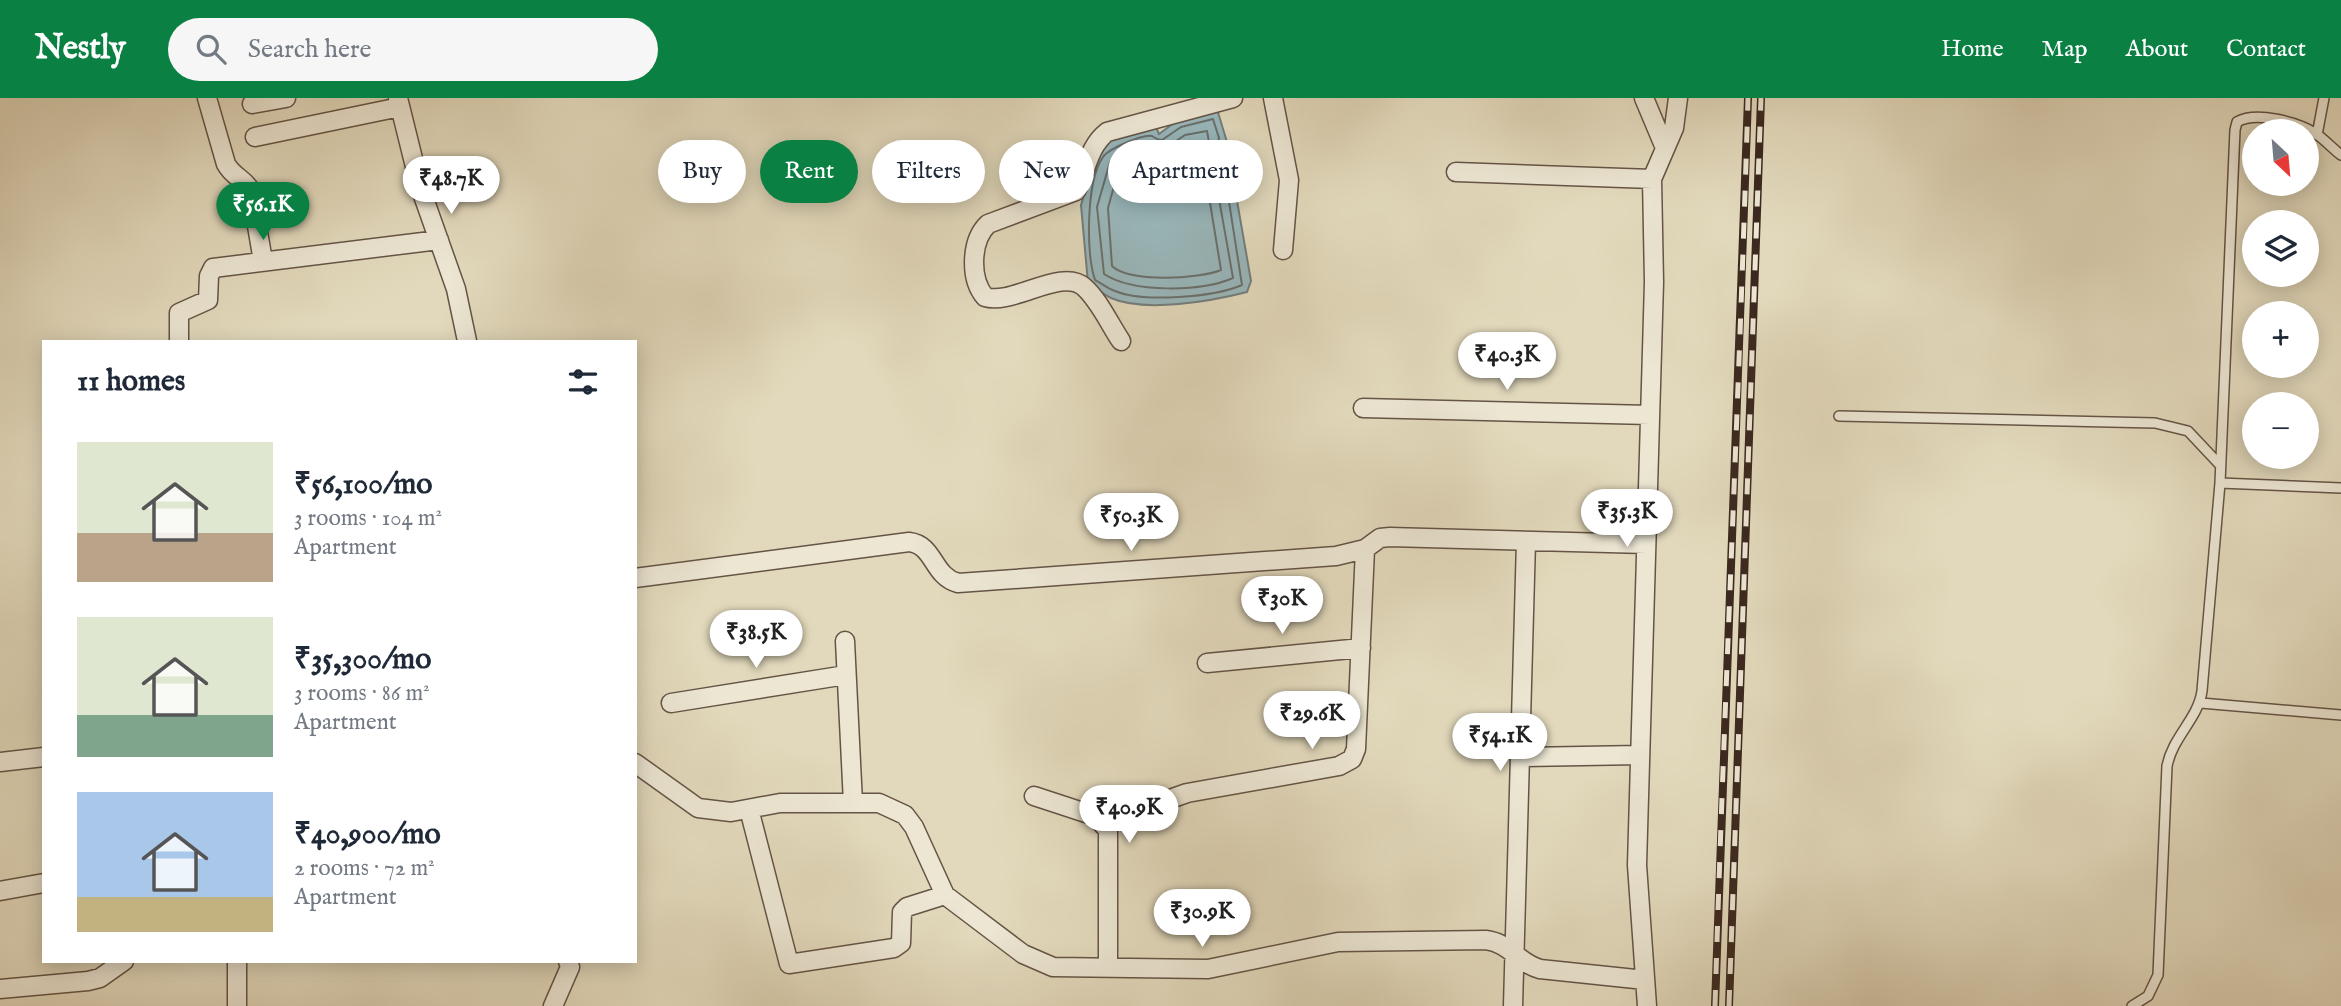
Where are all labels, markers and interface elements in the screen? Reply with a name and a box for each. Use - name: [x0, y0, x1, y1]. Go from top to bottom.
- search box: [168, 18, 658, 81]
- text: Nestly: [35, 28, 126, 70]
- icon: search: [192, 30, 230, 68]
- text: Search here: [248, 33, 372, 66]
- text: Home: [1941, 34, 2004, 65]
- text: Map: [2042, 34, 2088, 65]
- text: About: [2126, 34, 2188, 65]
- text: Contact: [2226, 34, 2306, 65]
- north arrow: [2242, 119, 2319, 196]
- map controls: [2242, 119, 2319, 469]
- chip: Buy: [658, 140, 746, 203]
- chip: Rent: [760, 140, 858, 203]
- chip: Filters: [872, 140, 985, 203]
- chip: New: [999, 140, 1094, 203]
- chip: Apartment: [1108, 140, 1263, 203]
- pin: ₹48.7K: [394, 156, 508, 216]
- text: ₹48.7K: [419, 164, 483, 193]
- pin: ₹56.1K: [206, 183, 320, 242]
- text: ₹56.1K: [232, 190, 294, 219]
- button: layers: [2242, 210, 2319, 287]
- button: +: [2242, 301, 2319, 378]
- pin: ₹40.3K: [1450, 332, 1564, 392]
- text: ₹40.3K: [1474, 340, 1540, 369]
- text: 11 homes: [77, 363, 185, 401]
- icon: filters: [564, 363, 602, 401]
- button: −: [2242, 392, 2319, 469]
- text: ₹56,100/mo: [294, 466, 433, 504]
- icon: home: [133, 470, 217, 554]
- pin: ₹35.3K: [1570, 490, 1684, 549]
- pin: ₹50.3K: [1074, 494, 1188, 553]
- text: ₹35.3K: [1597, 497, 1657, 526]
- text: ₹50.3K: [1100, 501, 1162, 530]
- text: 3 rooms · 104 m²: [294, 504, 442, 533]
- text: Apartment: [294, 533, 397, 562]
- pin: ₹30K: [1241, 576, 1323, 636]
- text: ₹30K: [1257, 584, 1307, 613]
- pin: ₹38.5K: [699, 610, 813, 670]
- text: ₹38.5K: [726, 618, 786, 647]
- text: ₹35,300/mo: [294, 641, 431, 679]
- icon: home: [133, 645, 217, 729]
- text: 3 rooms · 86 m²: [294, 679, 430, 708]
- pin: ₹29.6K: [1255, 692, 1369, 751]
- text: ₹29.6K: [1279, 699, 1345, 728]
- text: Apartment: [294, 708, 397, 737]
- pin: ₹54.1K: [1443, 714, 1557, 773]
- text: ₹54.1K: [1468, 721, 1532, 750]
- pin: ₹40.9K: [1072, 786, 1186, 845]
- text: ₹40.9K: [1095, 793, 1163, 822]
- text: ₹40,900/mo: [294, 816, 441, 854]
- icon: home: [133, 820, 217, 904]
- text: 2 rooms · 72 m²: [294, 854, 435, 883]
- text: Apartment: [294, 883, 397, 912]
- pin: ₹30.9K: [1145, 890, 1259, 949]
- text: ₹30.9K: [1170, 897, 1234, 926]

